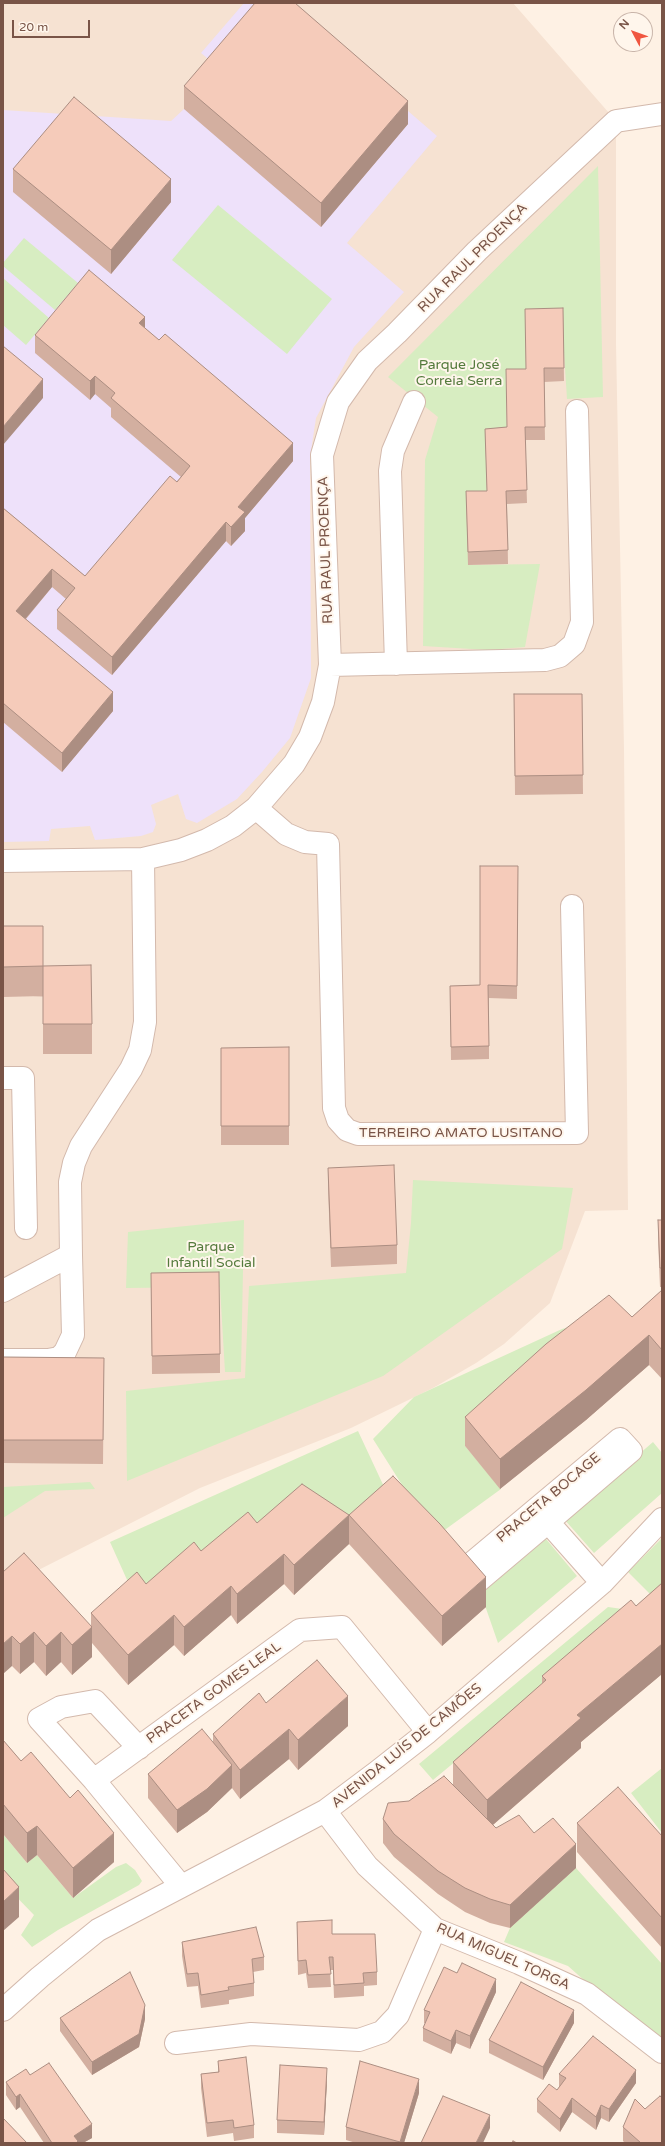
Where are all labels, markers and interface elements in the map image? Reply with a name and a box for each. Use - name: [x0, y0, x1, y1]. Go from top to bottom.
- scale bar: [14, 12, 92, 38]
- north arrow: [613, 12, 653, 52]
- text: N: [617, 17, 632, 32]
- text: 20 m: [19, 20, 48, 34]
- street label: RUA RAUL PROENÇA: [415, 200, 531, 316]
- park label: Parque José Correia Serra: [416, 357, 502, 390]
- street label: RUA RAUL PROENÇA: [315, 476, 337, 624]
- street label: TERREIRO AMATO LUSITANO: [359, 1125, 563, 1141]
- park label: Parque Infantil Social: [167, 1239, 255, 1272]
- street label: PRACETA BOCAGE: [494, 1450, 604, 1546]
- street label: PRACETA GOMES LEAL: [143, 1639, 285, 1747]
- street label: AVENIDA LUÍS DE CAMÕES: [328, 1680, 486, 1812]
- street label: RUA MIGUEL TORGA: [434, 1920, 572, 1994]

